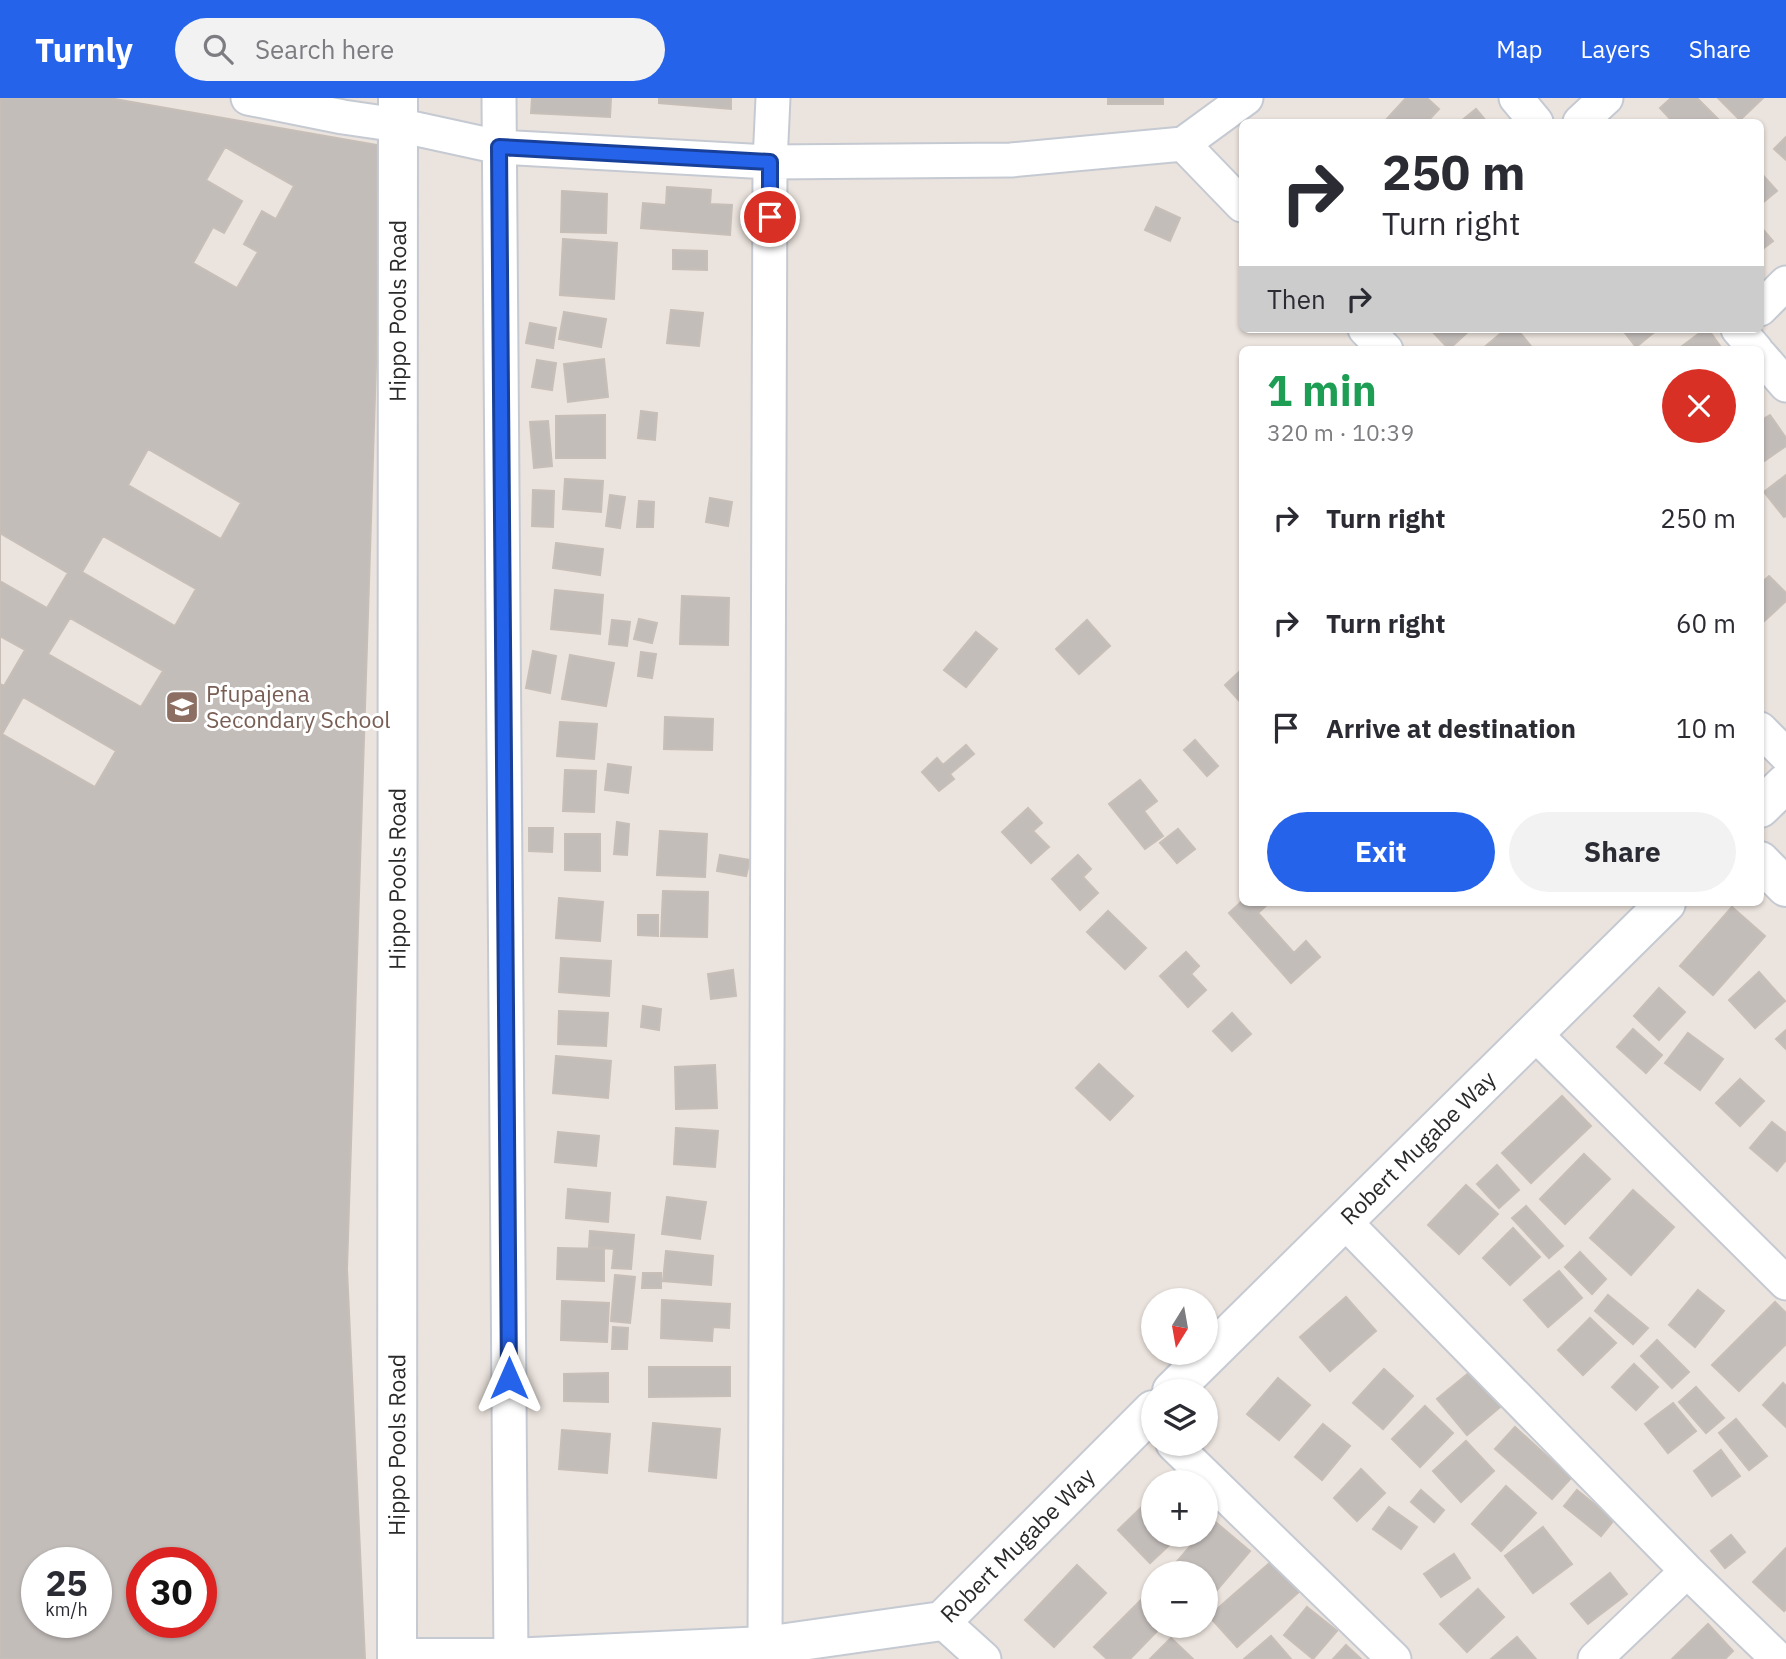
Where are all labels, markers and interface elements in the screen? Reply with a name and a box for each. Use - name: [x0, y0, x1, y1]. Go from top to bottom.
- search box: [175, 18, 665, 81]
- text: Turnly: [35, 28, 133, 71]
- icon: search: [199, 30, 237, 68]
- text: Search here: [255, 32, 394, 66]
- text: Map: [1496, 33, 1543, 65]
- text: Layers: [1581, 33, 1651, 65]
- text: Share: [1689, 33, 1751, 65]
- text: 250 m: [1382, 140, 1526, 203]
- icon: right: [1267, 147, 1358, 238]
- pin: [740, 187, 800, 247]
- icon: arrive: [751, 198, 789, 236]
- text: Turn right: [1382, 202, 1520, 244]
- street label: Hippo Pools Road: [382, 220, 412, 402]
- icon: right: [1340, 280, 1378, 318]
- text: Then: [1267, 282, 1326, 316]
- text: 1 min: [1267, 363, 1377, 418]
- button: close: [1662, 369, 1736, 443]
- text: 320 m · 10:39: [1267, 417, 1414, 447]
- icon: right: [1267, 499, 1305, 537]
- text: Turn right: [1326, 501, 1445, 535]
- text: 250 m: [1660, 501, 1736, 535]
- icon: right: [1267, 604, 1305, 642]
- text: Turn right: [1326, 606, 1445, 640]
- text: 60 m: [1676, 606, 1736, 640]
- place label: Pfupajena Secondary School: [206, 678, 391, 734]
- school or university icon: Pfupajena Secondary School: [163, 688, 201, 726]
- icon: arrive: [1267, 709, 1305, 747]
- text: Arrive at destination: [1326, 711, 1576, 745]
- text: 10 m: [1676, 711, 1736, 745]
- street label: Hippo Pools Road: [381, 788, 412, 970]
- button: Exit: [1267, 812, 1495, 892]
- button: Share: [1509, 812, 1736, 892]
- street label: Robert Mugabe Way: [1333, 1063, 1502, 1230]
- north arrow: [1141, 1288, 1218, 1365]
- map controls: [1141, 1288, 1218, 1638]
- position arrow: [472, 1341, 546, 1415]
- street label: Hippo Pools Road: [381, 1354, 411, 1536]
- button: layers: [1141, 1379, 1218, 1456]
- street label: Robert Mugabe Way: [933, 1461, 1101, 1628]
- button: +: [1141, 1470, 1218, 1547]
- speed limit sign: 30: [126, 1547, 217, 1638]
- text: 25: [45, 1560, 88, 1606]
- button: −: [1141, 1561, 1218, 1638]
- text: km/h: [45, 1598, 88, 1621]

